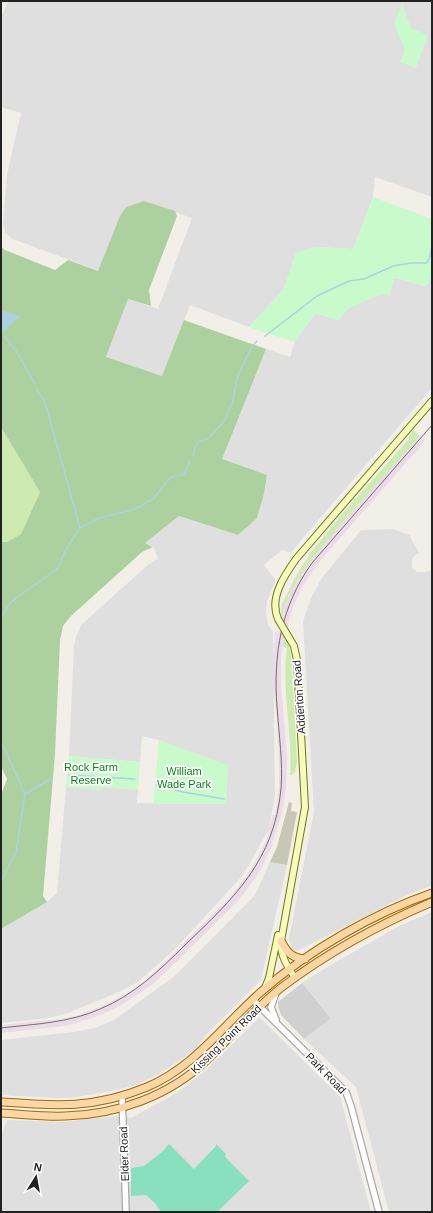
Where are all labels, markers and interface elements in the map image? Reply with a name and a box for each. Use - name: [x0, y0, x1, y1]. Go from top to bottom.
- street label: Adderton Road: [290, 660, 308, 734]
- park label: Rock Farm Reserve: [64, 761, 118, 786]
- park label: William Wade Park: [157, 765, 211, 790]
- street label: Kissing Point Road: [188, 1002, 264, 1076]
- street label: Park Road: [304, 1050, 348, 1096]
- street label: Elder Road: [117, 1126, 131, 1182]
- north arrow: [16, 1157, 56, 1197]
- text: N: [33, 1161, 43, 1174]

